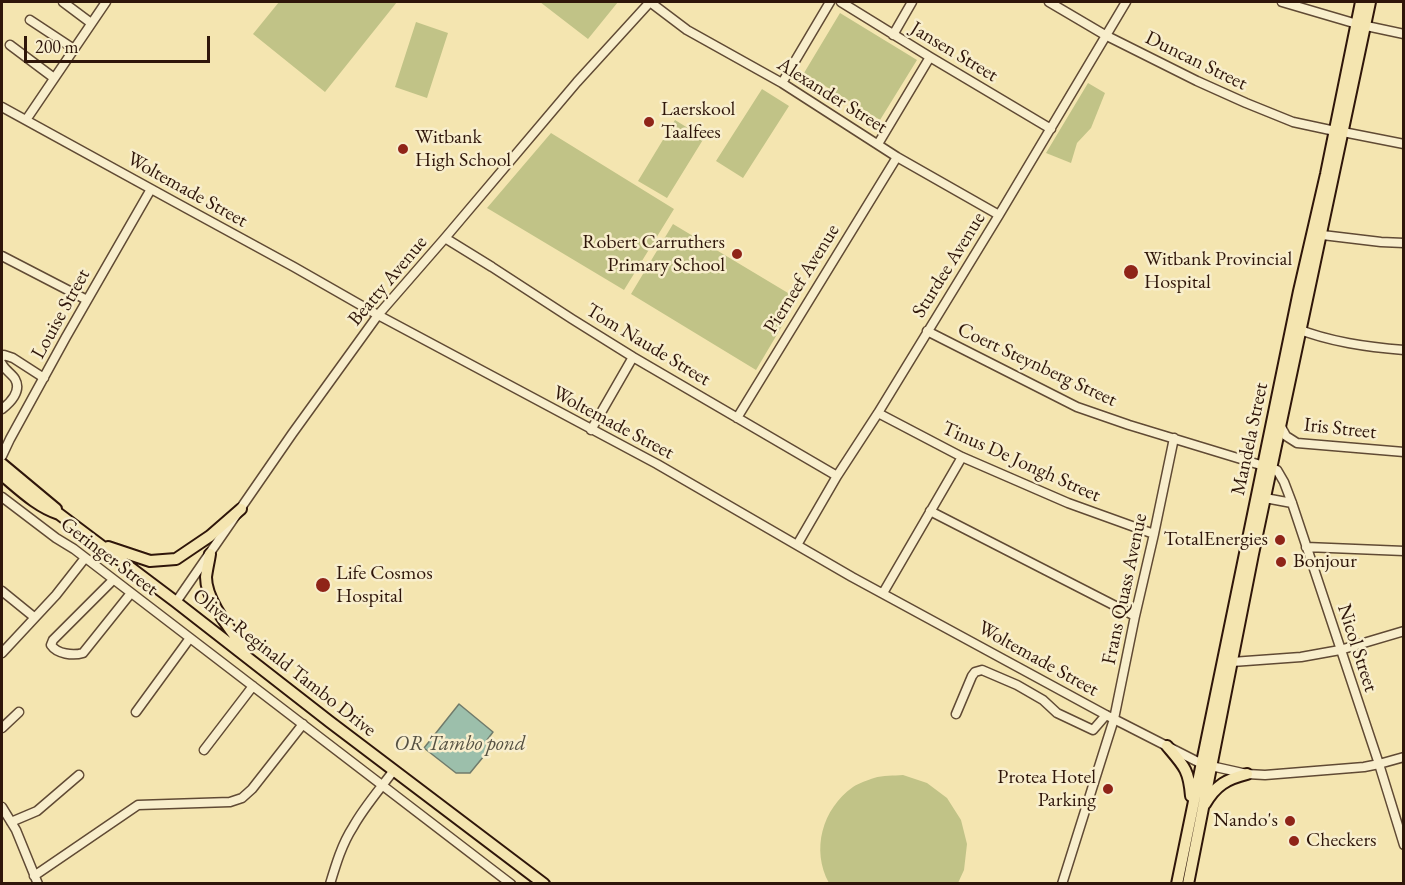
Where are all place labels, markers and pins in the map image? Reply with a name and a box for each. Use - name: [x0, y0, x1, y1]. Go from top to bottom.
- place label: Laerskool Taalfees: [661, 98, 735, 145]
- marker: Laerskool Taalfees: [642, 115, 656, 129]
- place label: Witbank High School: [415, 126, 511, 173]
- marker: Witbank High School: [396, 142, 410, 156]
- place label: Robert Carruthers Primary School: [582, 231, 725, 278]
- marker: Robert Carruthers Primary School: [730, 247, 744, 261]
- place label: Witbank Provincial Hospital: [1144, 248, 1292, 295]
- marker: Witbank Provincial Hospital: [1122, 263, 1140, 281]
- place label: TotalEnergies: [1164, 528, 1268, 552]
- marker: TotalEnergies: [1273, 533, 1287, 547]
- place label: Bonjour: [1293, 550, 1357, 574]
- marker: Bonjour: [1274, 555, 1288, 569]
- place label: Life Cosmos Hospital: [336, 562, 433, 609]
- marker: Life Cosmos Hospital: [314, 576, 332, 594]
- place label: Protea Hotel Parking: [997, 766, 1096, 813]
- marker: Protea Hotel Parking: [1101, 782, 1115, 796]
- place label: Nando's: [1213, 809, 1278, 833]
- marker: Nando's: [1283, 814, 1297, 828]
- place label: Checkers: [1306, 829, 1377, 853]
- marker: Checkers: [1287, 834, 1301, 848]

